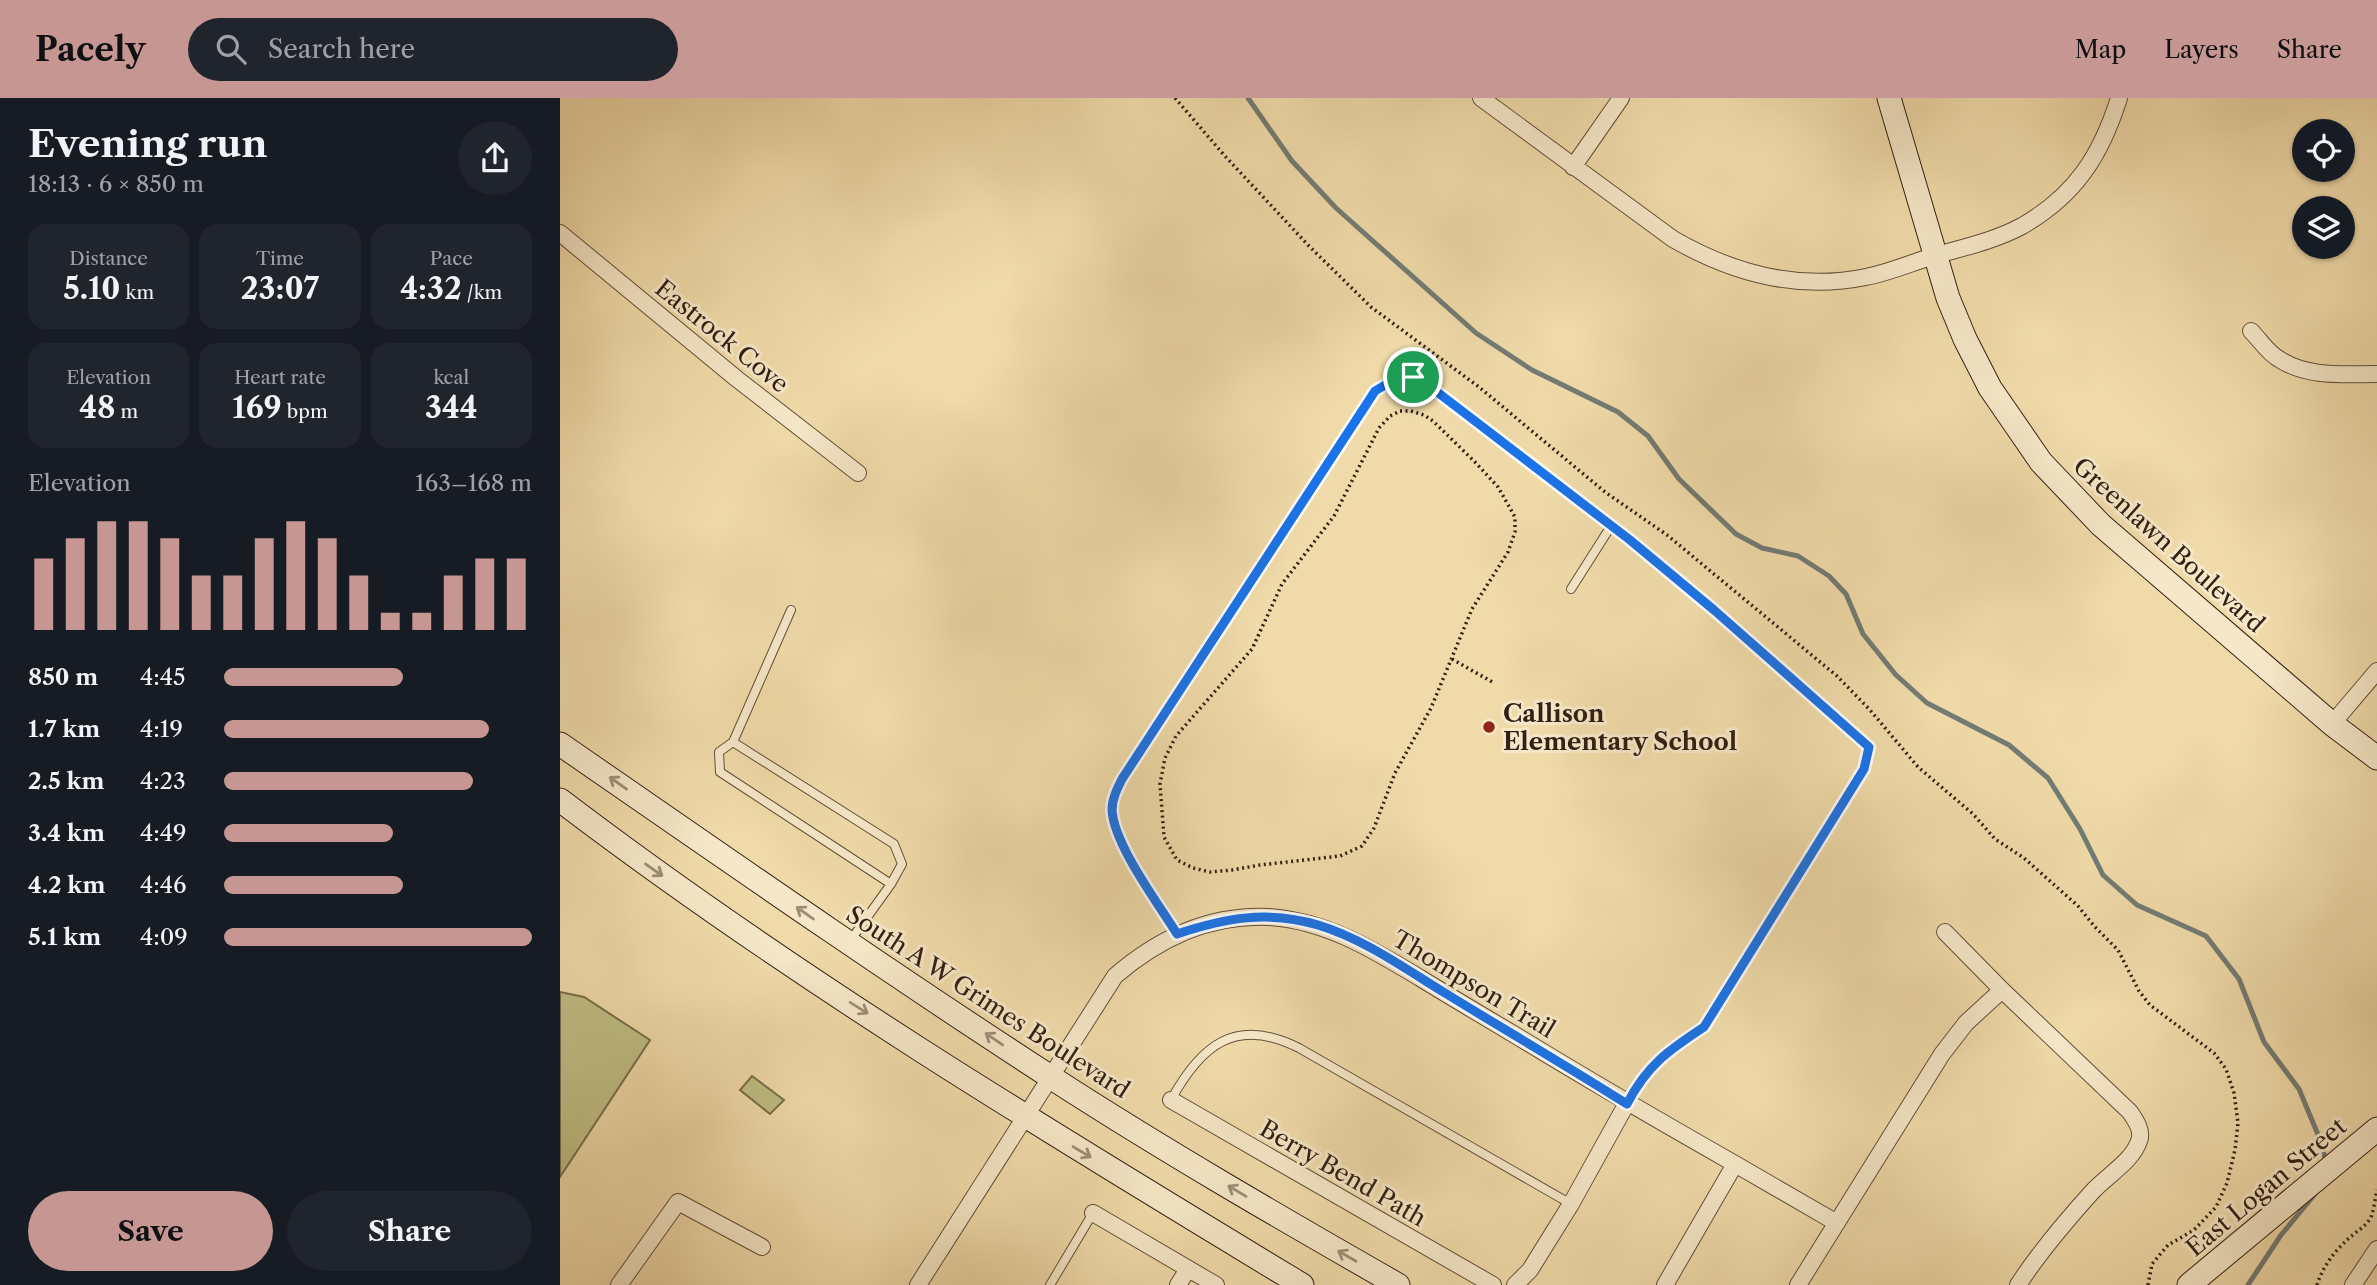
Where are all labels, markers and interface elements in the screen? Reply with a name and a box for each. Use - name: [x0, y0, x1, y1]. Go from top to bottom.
- search box: [188, 18, 678, 81]
- text: Pacely: [35, 29, 146, 70]
- icon: search: [212, 30, 250, 68]
- text: Search here: [268, 33, 415, 65]
- text: Map: [2075, 35, 2126, 64]
- text: Layers: [2164, 35, 2239, 64]
- text: Share: [2277, 35, 2342, 64]
- map controls: [2292, 119, 2355, 259]
- button: locate: [2292, 119, 2355, 182]
- text: Evening run: [28, 120, 268, 167]
- button: share: [458, 121, 532, 195]
- text: 18:13 · 6 × 850 m: [28, 170, 204, 198]
- button: layers: [2292, 196, 2355, 259]
- text: Distance: [69, 247, 148, 270]
- text: Time: [256, 247, 304, 270]
- text: Pace: [430, 247, 473, 270]
- text: 5.10: [63, 270, 120, 307]
- text: 23:07: [241, 270, 319, 307]
- text: 4:32: [400, 270, 462, 307]
- street label: Eastrock Cove: [649, 273, 795, 399]
- text: km: [120, 281, 154, 304]
- text: /km: [462, 281, 502, 304]
- pin: [1383, 347, 1443, 407]
- icon: arrive: [1394, 358, 1432, 396]
- text: Elevation: [66, 366, 151, 389]
- text: Heart rate: [234, 366, 326, 389]
- text: kcal: [433, 366, 469, 389]
- text: 48: [79, 389, 115, 426]
- text: 169: [232, 389, 282, 426]
- text: 344: [425, 389, 478, 426]
- text: m: [115, 400, 138, 423]
- text: bpm: [282, 400, 328, 423]
- street label: Greenlawn Boulevard: [2067, 452, 2271, 639]
- text: Elevation: [28, 469, 131, 497]
- text: 163–168 m: [415, 469, 532, 497]
- text: 850 m: [28, 663, 98, 691]
- text: 4:45: [140, 663, 186, 691]
- place label: Callison Elementary School: [1503, 699, 1737, 756]
- text: 1.7 km: [28, 715, 100, 743]
- text: 4:19: [140, 715, 183, 743]
- marker: Callison Elementary School: [1481, 719, 1497, 735]
- text: 2.5 km: [28, 767, 104, 795]
- text: 4:23: [140, 767, 186, 795]
- one-way arrow: [608, 776, 628, 790]
- text: 3.4 km: [28, 819, 105, 847]
- text: 4:49: [140, 819, 187, 847]
- one-way arrow: [644, 863, 663, 877]
- text: 4.2 km: [28, 871, 105, 899]
- text: 4:46: [140, 871, 187, 899]
- street label: South A W Grimes Boulevard: [841, 899, 1135, 1105]
- one-way arrow: [796, 906, 815, 920]
- text: 5.1 km: [28, 923, 101, 951]
- text: 4:09: [140, 923, 188, 951]
- street label: Thompson Trail: [1387, 924, 1561, 1044]
- one-way arrow: [848, 1002, 868, 1016]
- one-way arrow: [985, 1032, 1004, 1047]
- street label: East Logan Street: [2180, 1111, 2352, 1262]
- street label: Berry Bend Path: [1255, 1114, 1431, 1232]
- one-way arrow: [1072, 1145, 1092, 1159]
- one-way arrow: [1228, 1183, 1247, 1198]
- button: Save: [28, 1191, 273, 1271]
- button: Share: [287, 1191, 532, 1271]
- one-way arrow: [1337, 1249, 1358, 1262]

